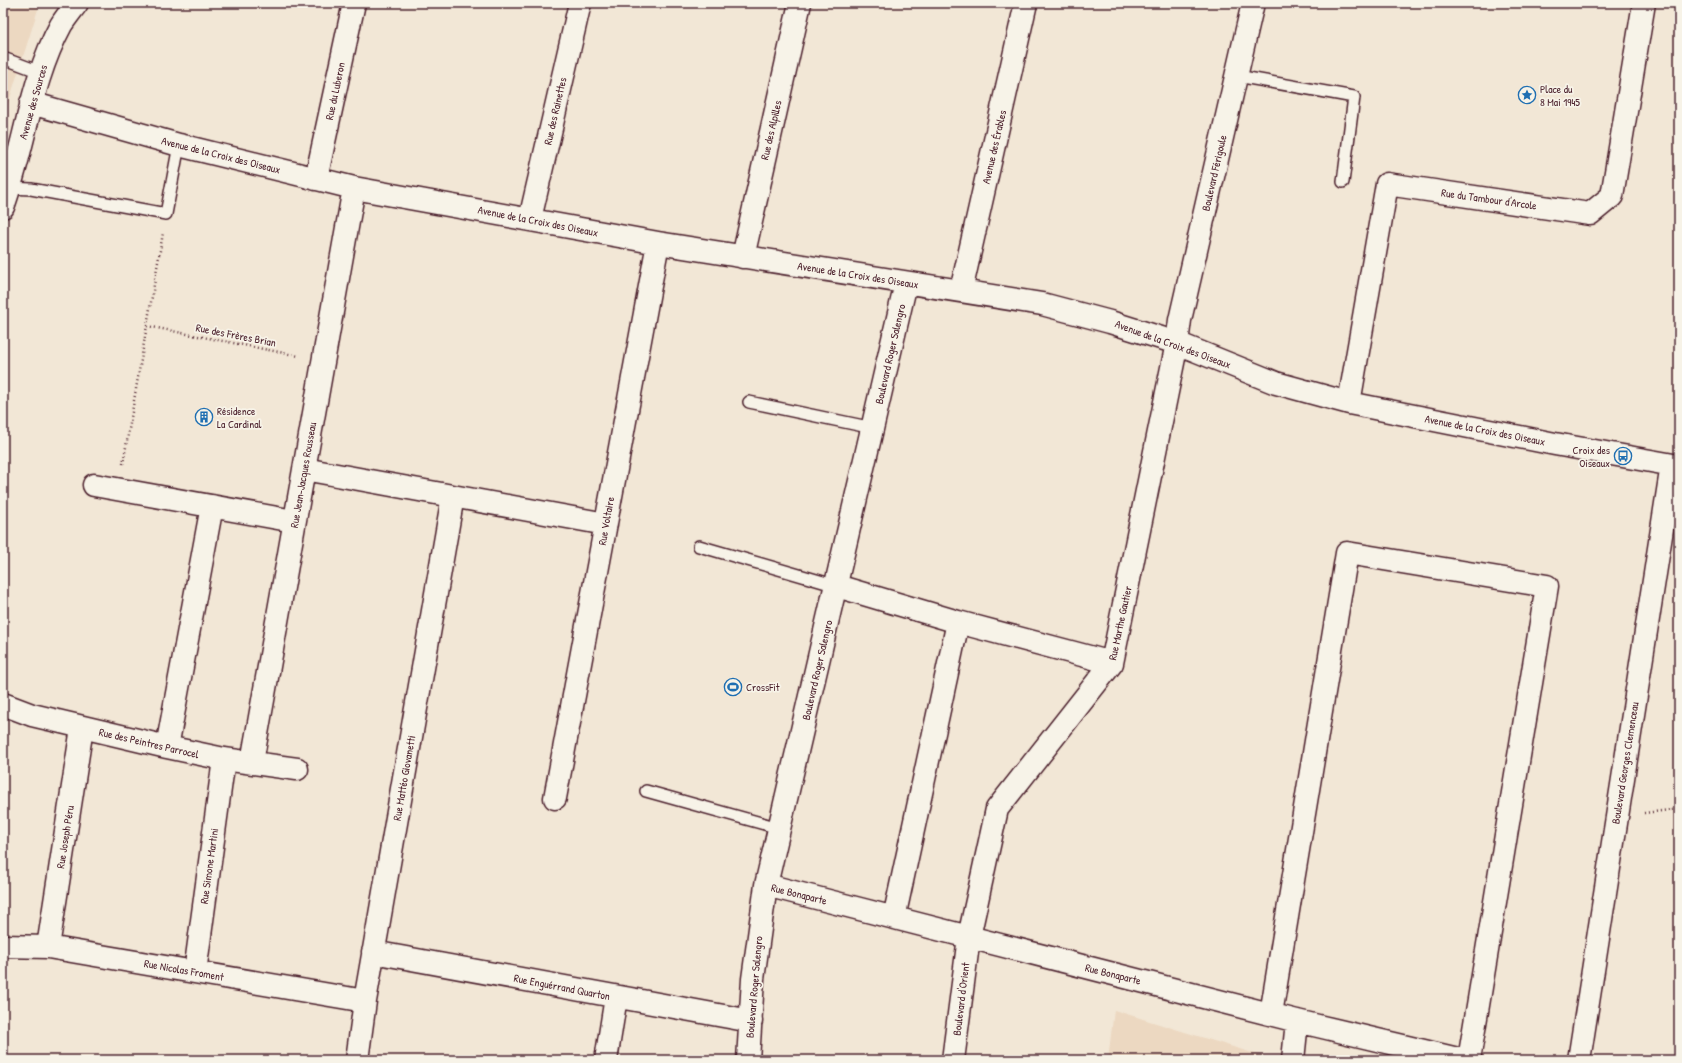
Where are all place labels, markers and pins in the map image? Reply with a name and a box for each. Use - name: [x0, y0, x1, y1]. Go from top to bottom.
- place label: Place du 8 Mai 1945: [1540, 82, 1580, 109]
- place icon: Place du 8 Mai 1945: [1517, 85, 1537, 105]
- place label: Résidence La Cardinal: [217, 404, 262, 431]
- building icon: Résidence La Cardinal: [194, 407, 214, 427]
- place label: Croix des Oiseaux: [1572, 443, 1610, 470]
- bus stop icon: Croix des Oiseaux: [1613, 446, 1633, 466]
- sports icon: CrossFit: [723, 677, 743, 697]
- place label: CrossFit: [746, 680, 780, 694]

